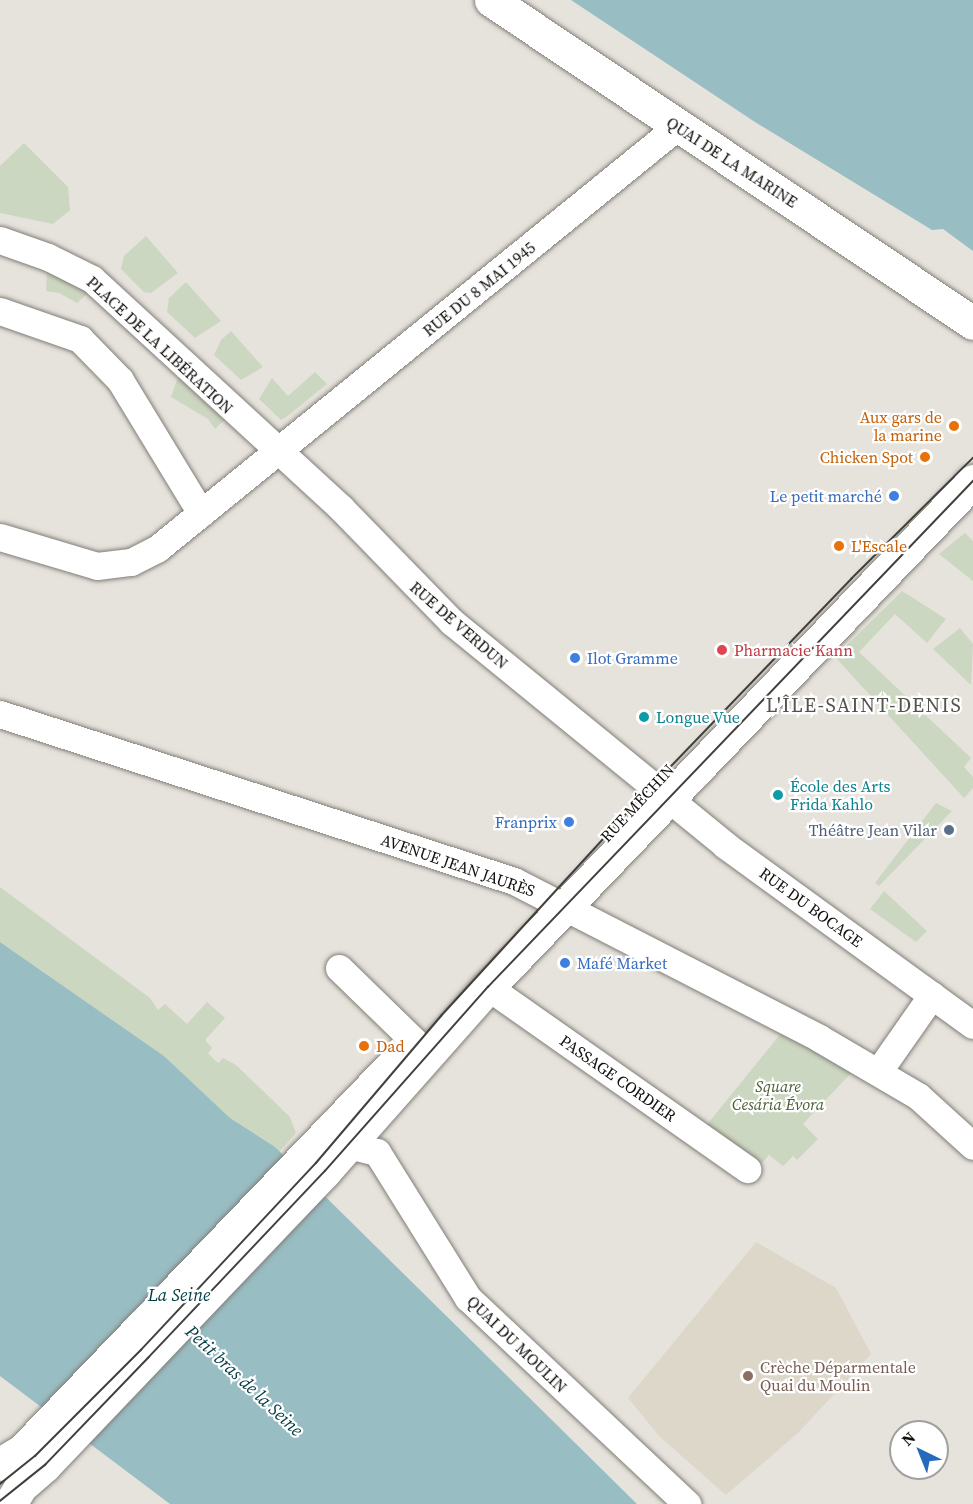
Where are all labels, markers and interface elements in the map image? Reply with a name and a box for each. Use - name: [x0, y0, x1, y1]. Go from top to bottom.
- street label: QUAI DE LA MARINE: [663, 113, 801, 211]
- street label: RUE DU 8 MAI 1945: [419, 238, 539, 340]
- street label: PLACE DE LA LIBÉRATION: [83, 272, 237, 418]
- place label: Aux gars de la marine: [860, 407, 942, 445]
- marker: Aux gars de la marine: [947, 419, 961, 433]
- place label: Chicken Spot: [820, 447, 913, 467]
- marker: Chicken Spot: [918, 450, 932, 464]
- place label: Le petit marché: [770, 486, 882, 506]
- marker: Le petit marché: [887, 489, 901, 503]
- place label: L'Escale: [851, 536, 907, 556]
- marker: L'Escale: [832, 539, 846, 553]
- street label: RUE DE VERDUN: [406, 577, 512, 673]
- place label: Pharmacie Kann: [734, 640, 853, 660]
- marker: Pharmacie Kann: [715, 643, 729, 657]
- place label: Ilot Gramme: [587, 648, 678, 668]
- marker: Ilot Gramme: [568, 651, 582, 665]
- district label: L'ÎLE-SAINT-DENIS: [766, 693, 962, 717]
- place label: Longue Vue: [656, 707, 741, 727]
- marker: Longue Vue: [637, 710, 651, 724]
- street label: RUE MÉCHIN: [596, 760, 678, 846]
- place label: École des Arts Frida Kahlo: [790, 776, 890, 814]
- marker: École des Arts Frida Kahlo: [771, 788, 785, 802]
- place label: Franprix: [495, 812, 557, 832]
- marker: Franprix: [562, 815, 576, 829]
- place label: Théâtre Jean Vilar: [808, 820, 937, 840]
- marker: Théâtre Jean Vilar: [942, 823, 956, 837]
- street label: AVENUE JEAN JAURÈS: [379, 830, 537, 900]
- street label: RUE DU BOCAGE: [756, 863, 866, 951]
- place label: Mafé Market: [577, 953, 667, 973]
- marker: Mafé Market: [558, 956, 572, 970]
- street label: PASSAGE CORDIER: [556, 1031, 680, 1125]
- place label: Dad: [376, 1036, 405, 1056]
- marker: Dad: [357, 1039, 371, 1053]
- park label: Square Cesária Évora: [732, 1076, 824, 1114]
- water label: La Seine: [148, 1284, 210, 1306]
- street label: QUAI DU MOULIN: [463, 1292, 571, 1396]
- water label: Petit bras de la Seine: [181, 1321, 307, 1441]
- place label: Crèche Déparmentale Quai du Moulin: [760, 1357, 916, 1395]
- marker: Crèche Déparmentale Quai du Moulin: [741, 1369, 755, 1383]
- north arrow: [889, 1420, 949, 1480]
- text: N: [896, 1426, 920, 1450]

